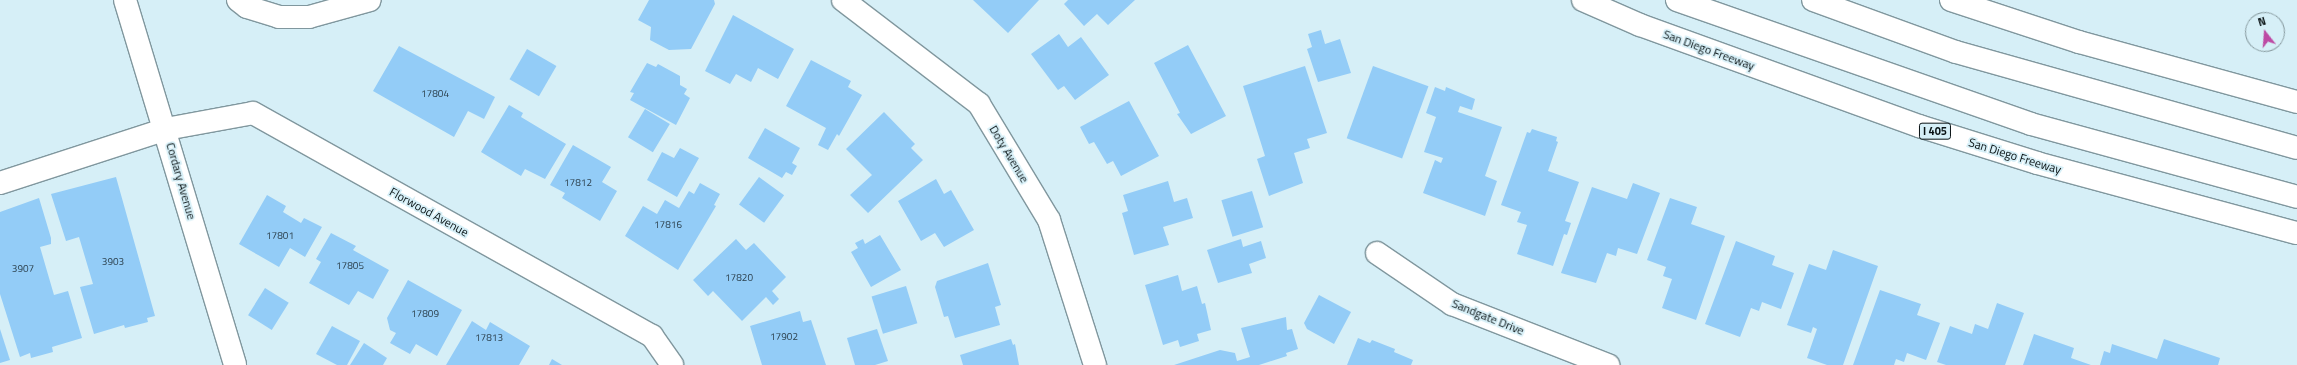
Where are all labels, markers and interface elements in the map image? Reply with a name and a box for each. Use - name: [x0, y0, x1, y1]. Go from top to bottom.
- north arrow: [2245, 12, 2285, 52]
- text: N: [2256, 13, 2268, 30]
- street label: San Diego Freeway: [1661, 27, 1757, 73]
- house number: 17804: [421, 88, 449, 100]
- road number: I 405: [1918, 122, 1952, 140]
- street label: Doty Avenue: [986, 123, 1032, 185]
- street label: San Diego Freeway: [1967, 135, 2063, 177]
- street label: Cordary Avenue: [163, 141, 199, 221]
- house number: 17812: [564, 177, 592, 189]
- street label: Florwood Avenue: [387, 184, 471, 240]
- house number: 17816: [654, 219, 682, 231]
- house number: 17801: [266, 230, 294, 242]
- house number: 3903: [102, 256, 124, 268]
- house number: 17805: [336, 260, 364, 272]
- house number: 3907: [12, 263, 34, 275]
- house number: 17820: [725, 272, 753, 284]
- street label: Sandgate Drive: [1450, 296, 1526, 338]
- house number: 17809: [411, 308, 439, 320]
- house number: 17902: [770, 331, 798, 343]
- house number: 17813: [475, 332, 503, 344]

